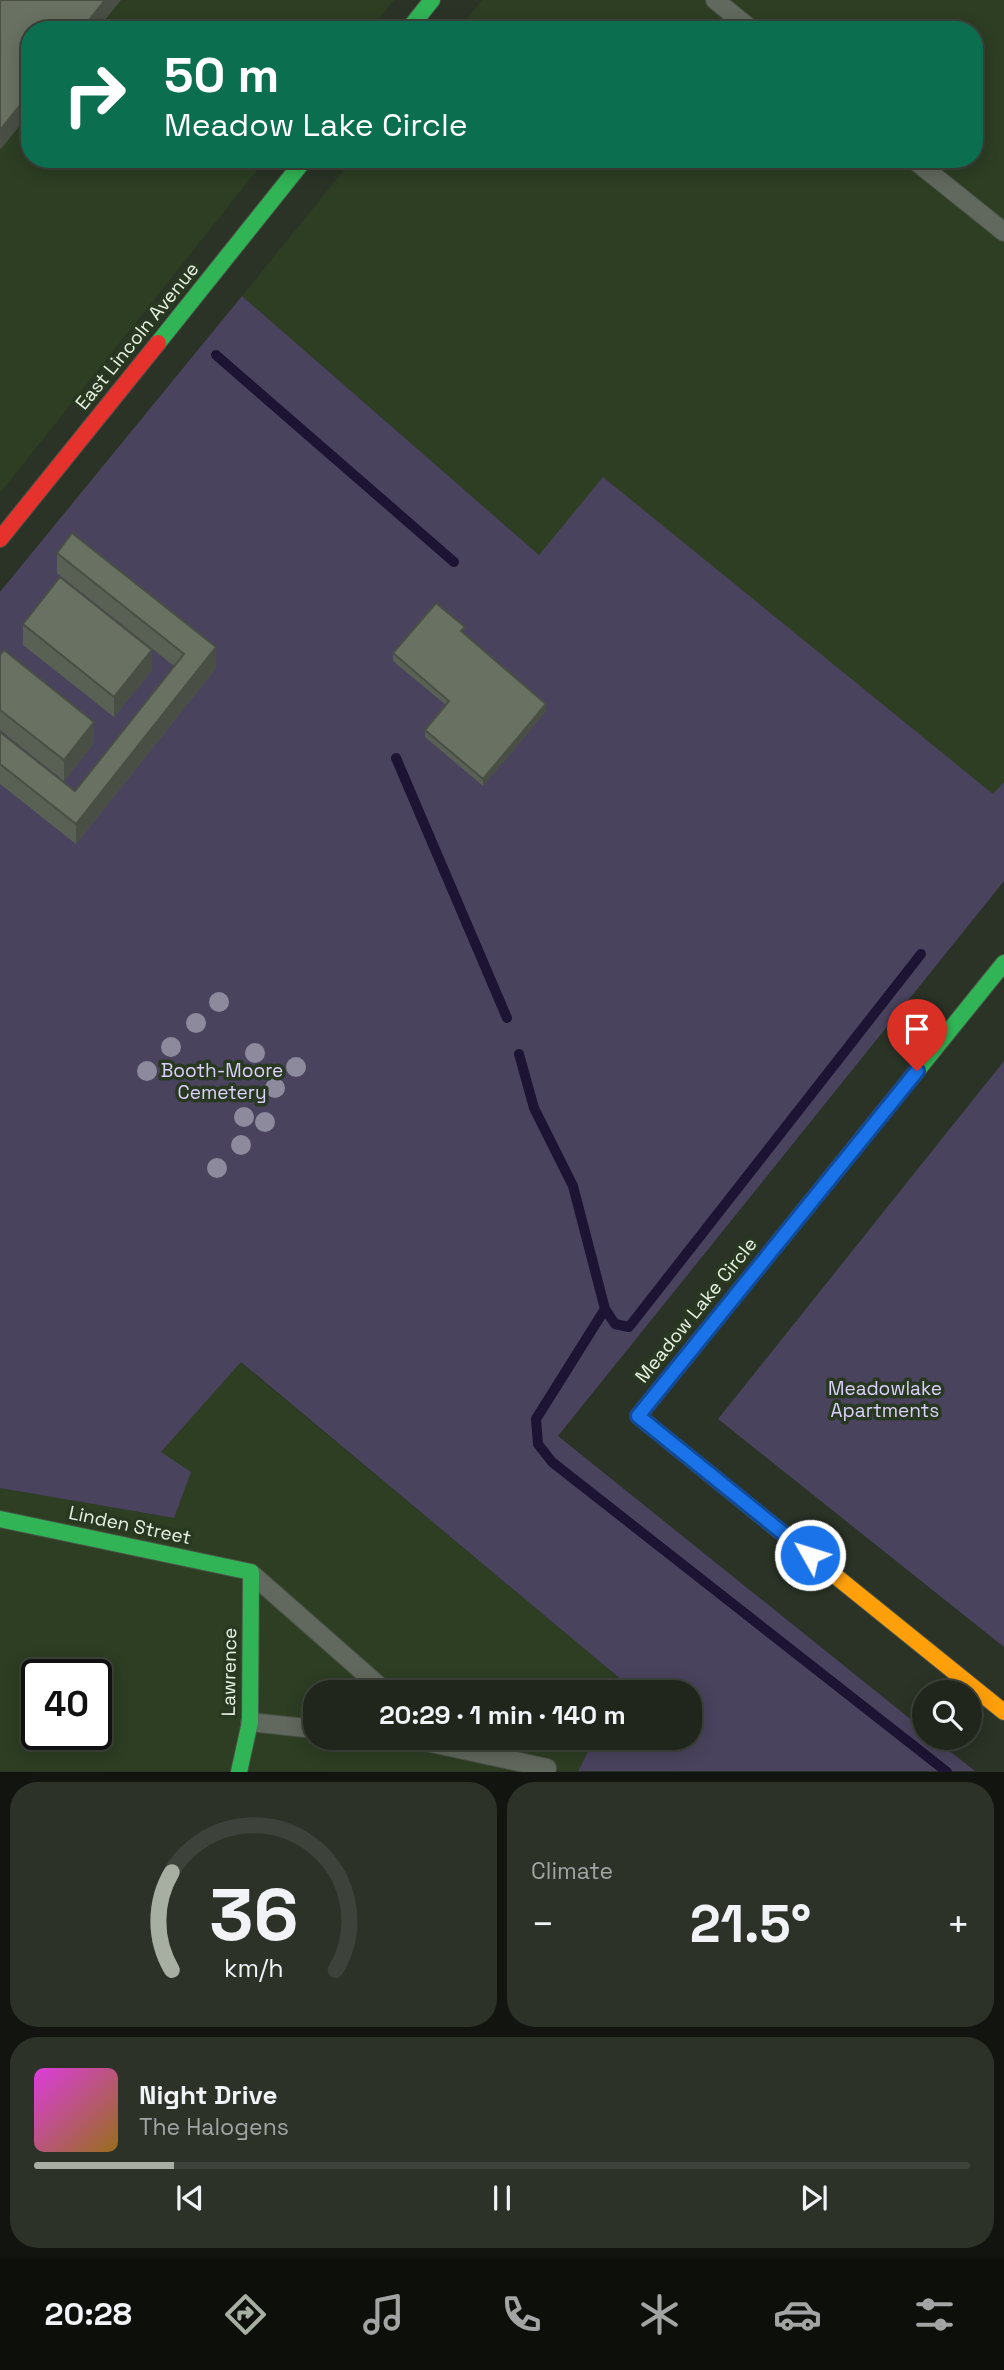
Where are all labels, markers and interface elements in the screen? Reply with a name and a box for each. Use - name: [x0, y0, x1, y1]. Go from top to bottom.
- text: 50 m: [164, 44, 279, 106]
- icon: right: [49, 49, 140, 140]
- text: Meadow Lake Circle: [164, 105, 468, 145]
- street label: East Lincoln Avenue: [70, 257, 204, 415]
- pin: [887, 999, 947, 1071]
- icon: arrive: [898, 1010, 936, 1048]
- park label: Booth-Moore Cemetery: [161, 1058, 283, 1105]
- street label: Meadow Lake Circle: [630, 1232, 762, 1388]
- park label: Meadowlake Apartments: [828, 1376, 942, 1423]
- street label: Linden Street: [66, 1500, 194, 1550]
- position arrow: [773, 1518, 847, 1592]
- street label: Lawrence: [216, 1627, 242, 1717]
- speed limit sign: 40: [21, 1659, 112, 1750]
- map controls: [912, 1680, 982, 1750]
- button: search: [912, 1680, 982, 1750]
- text: 20:29 · 1 min · 140 m: [379, 1698, 626, 1732]
- text: Climate: [531, 1856, 613, 1886]
- text: 36: [209, 1869, 298, 1962]
- text: 21.5°: [690, 1891, 811, 1957]
- text: −: [531, 1900, 555, 1948]
- text: +: [946, 1900, 970, 1948]
- text: km/h: [224, 1952, 283, 1984]
- text: Night Drive: [139, 2078, 277, 2112]
- text: The Halogens: [139, 2112, 289, 2142]
- icon: previous: [171, 2179, 209, 2217]
- icon: pause: [483, 2179, 521, 2217]
- icon: next: [795, 2179, 833, 2217]
- icon: directions: [221, 2290, 270, 2339]
- icon: music: [359, 2290, 408, 2339]
- icon: phone: [497, 2290, 546, 2339]
- icon: climate: [635, 2290, 684, 2339]
- icon: car: [773, 2290, 822, 2339]
- icon: filters: [910, 2290, 959, 2339]
- text: 20:28: [44, 2294, 132, 2334]

